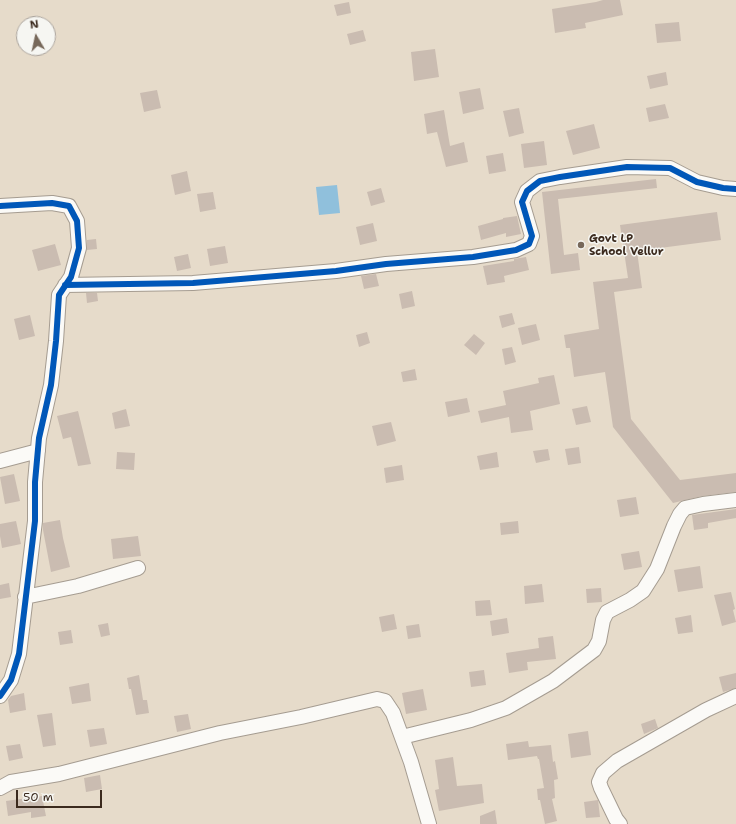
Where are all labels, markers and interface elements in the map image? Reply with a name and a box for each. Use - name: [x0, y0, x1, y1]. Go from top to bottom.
- north arrow: [16, 16, 56, 56]
- text: N: [29, 17, 40, 33]
- place label: Govt LP School Vellur: [589, 232, 664, 258]
- marker: Govt LP School Vellur: [576, 240, 586, 250]
- scale bar: [18, 782, 104, 808]
- text: 50 m: [23, 789, 53, 805]

